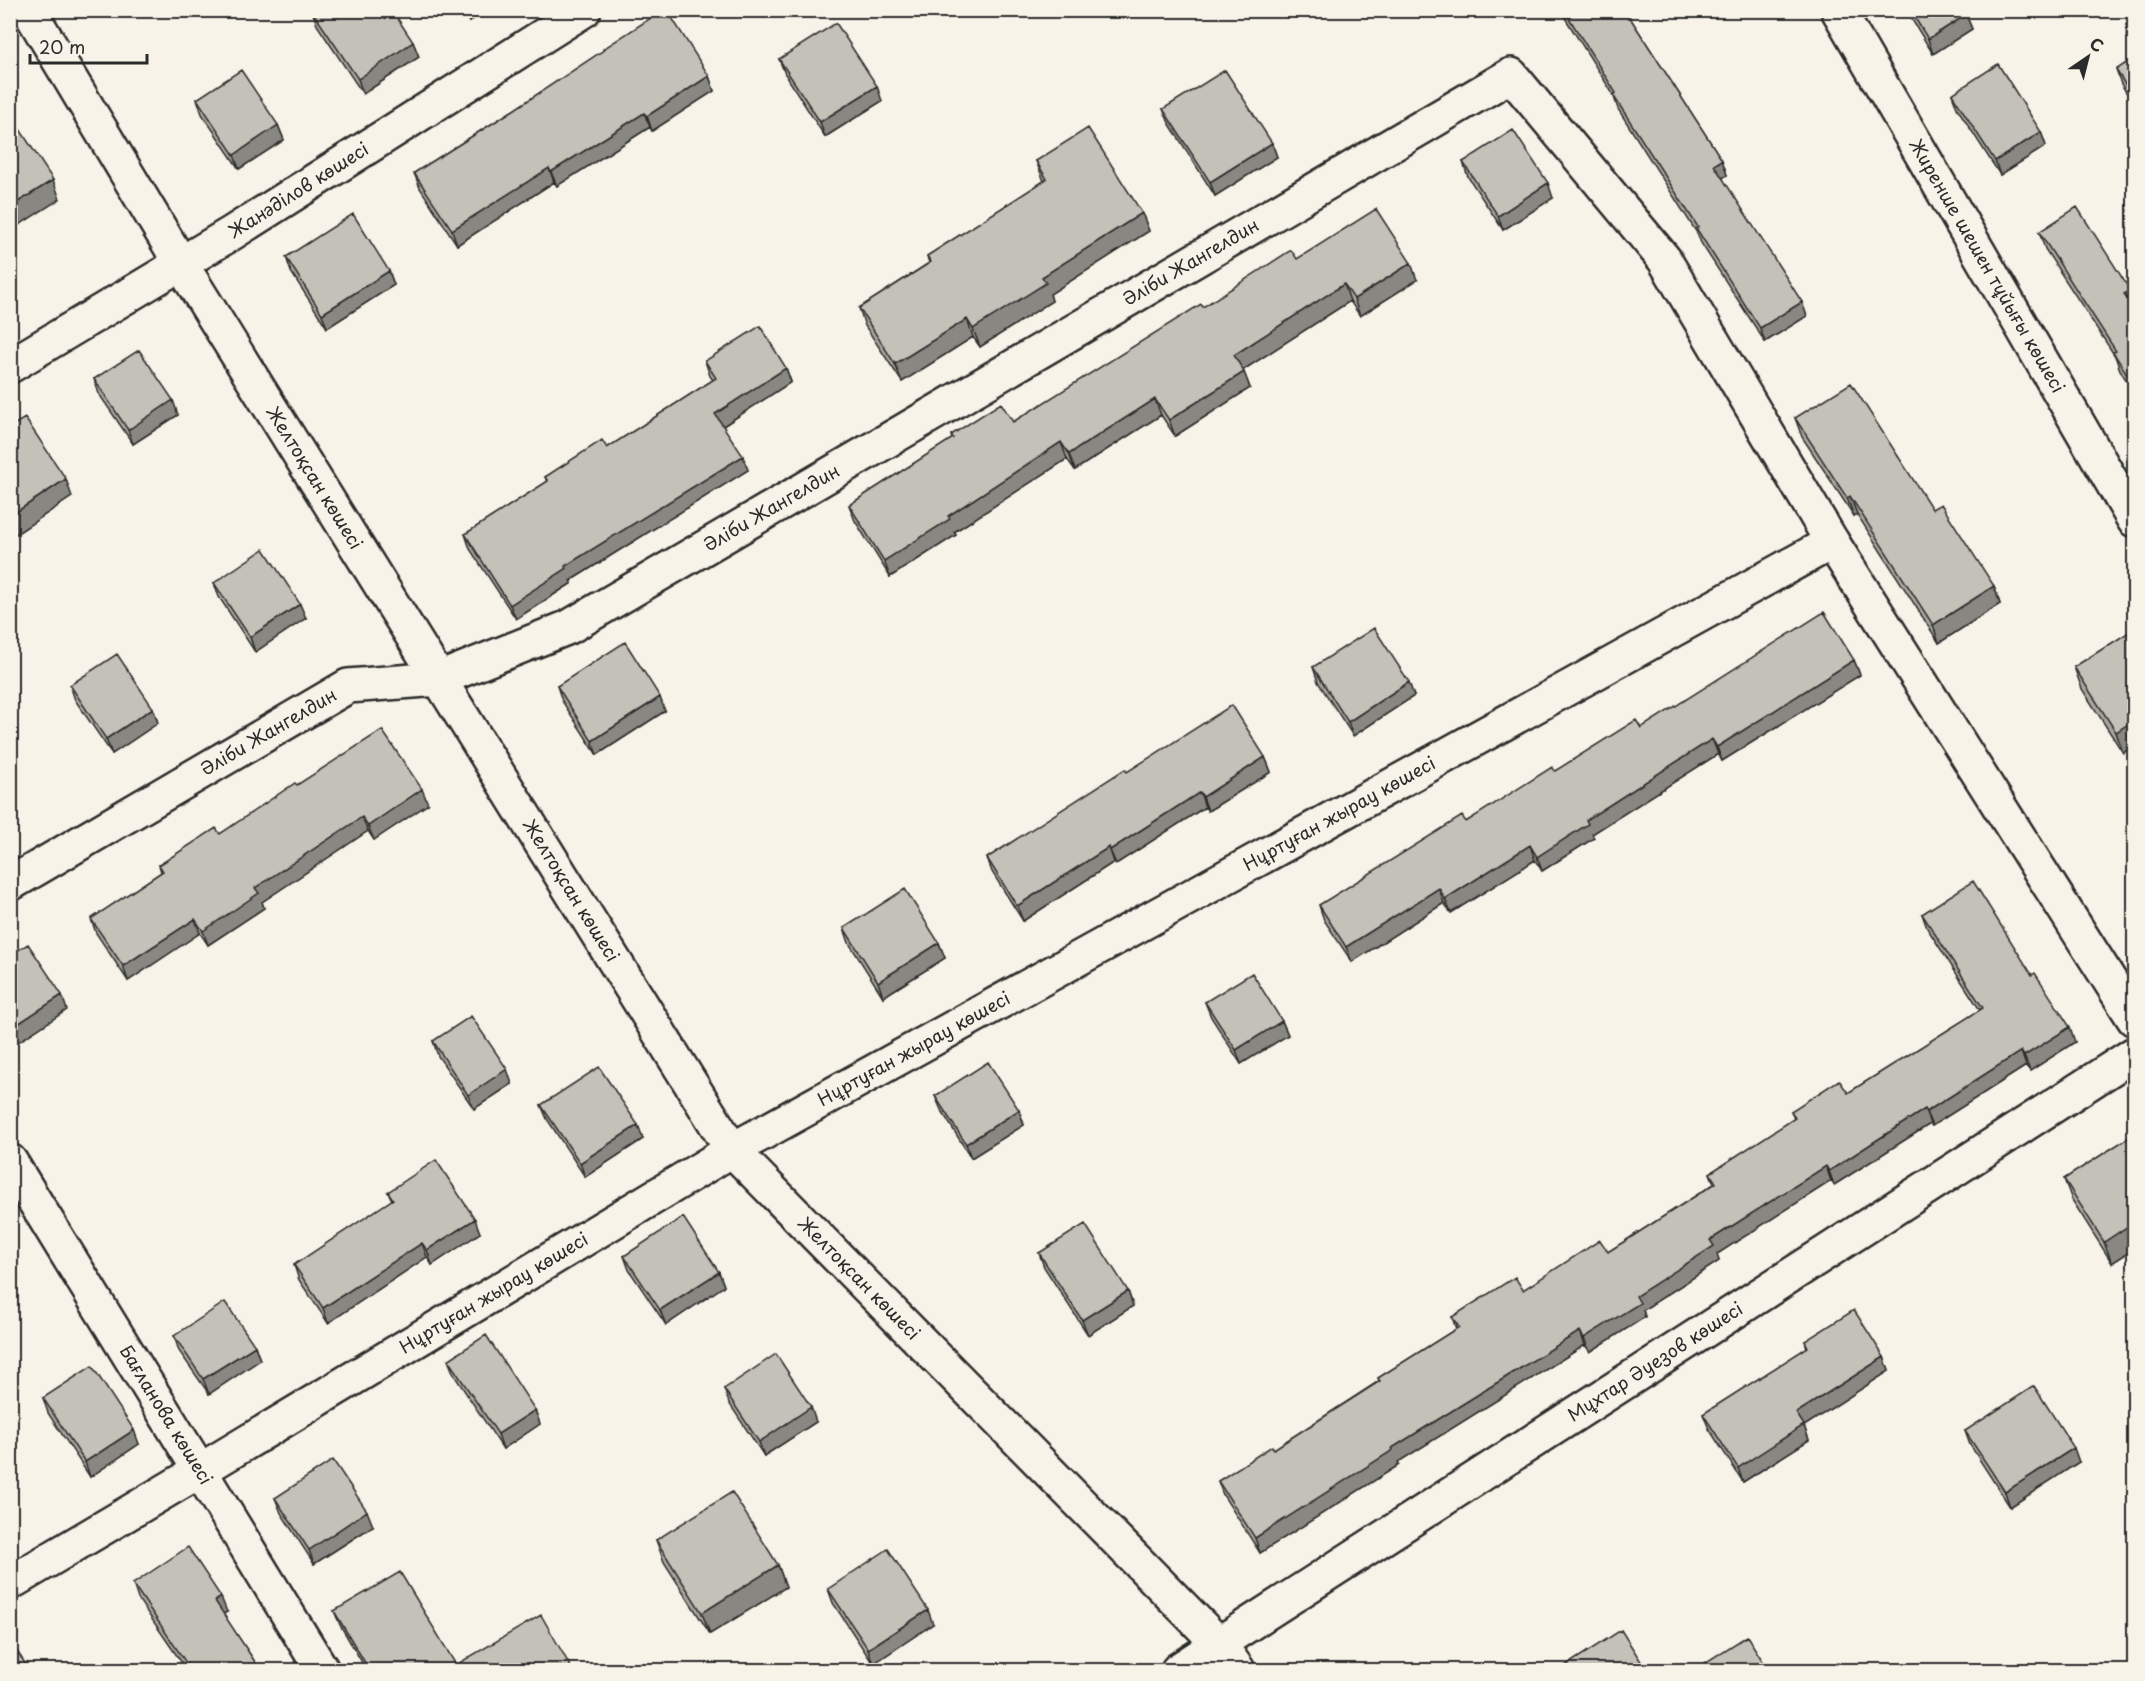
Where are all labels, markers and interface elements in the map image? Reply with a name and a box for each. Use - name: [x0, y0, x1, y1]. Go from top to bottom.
- scale bar: [30, 27, 147, 65]
- north arrow: [2058, 27, 2118, 87]
- text: С: [2085, 31, 2109, 57]
- text: 20 m: [39, 33, 85, 60]
- street label: Жиренше шешен тұйығы көшесі: [1903, 133, 2072, 398]
- street label: Жанәділов көшесі: [222, 135, 373, 244]
- street label: Әліби Жангелдин: [1117, 211, 1263, 312]
- street label: Желтоқсан көшесі: [261, 400, 370, 554]
- street label: Әліби Жангелдин: [698, 456, 844, 557]
- street label: Әліби Жангелдин: [195, 681, 341, 782]
- street label: Нұртуған жырау көшесі: [1238, 749, 1440, 877]
- street label: Желтоқсан көшесі: [517, 813, 627, 967]
- street label: Нұртуған жырау көшесі: [812, 984, 1015, 1112]
- street label: Желтоқсан көшесі: [793, 1210, 927, 1345]
- street label: Нұртуған жырау көшесі: [394, 1225, 593, 1360]
- street label: Мұхтар Әуезов көшесі: [1562, 1295, 1748, 1428]
- street label: Бағланова көшесі: [114, 1339, 220, 1489]

